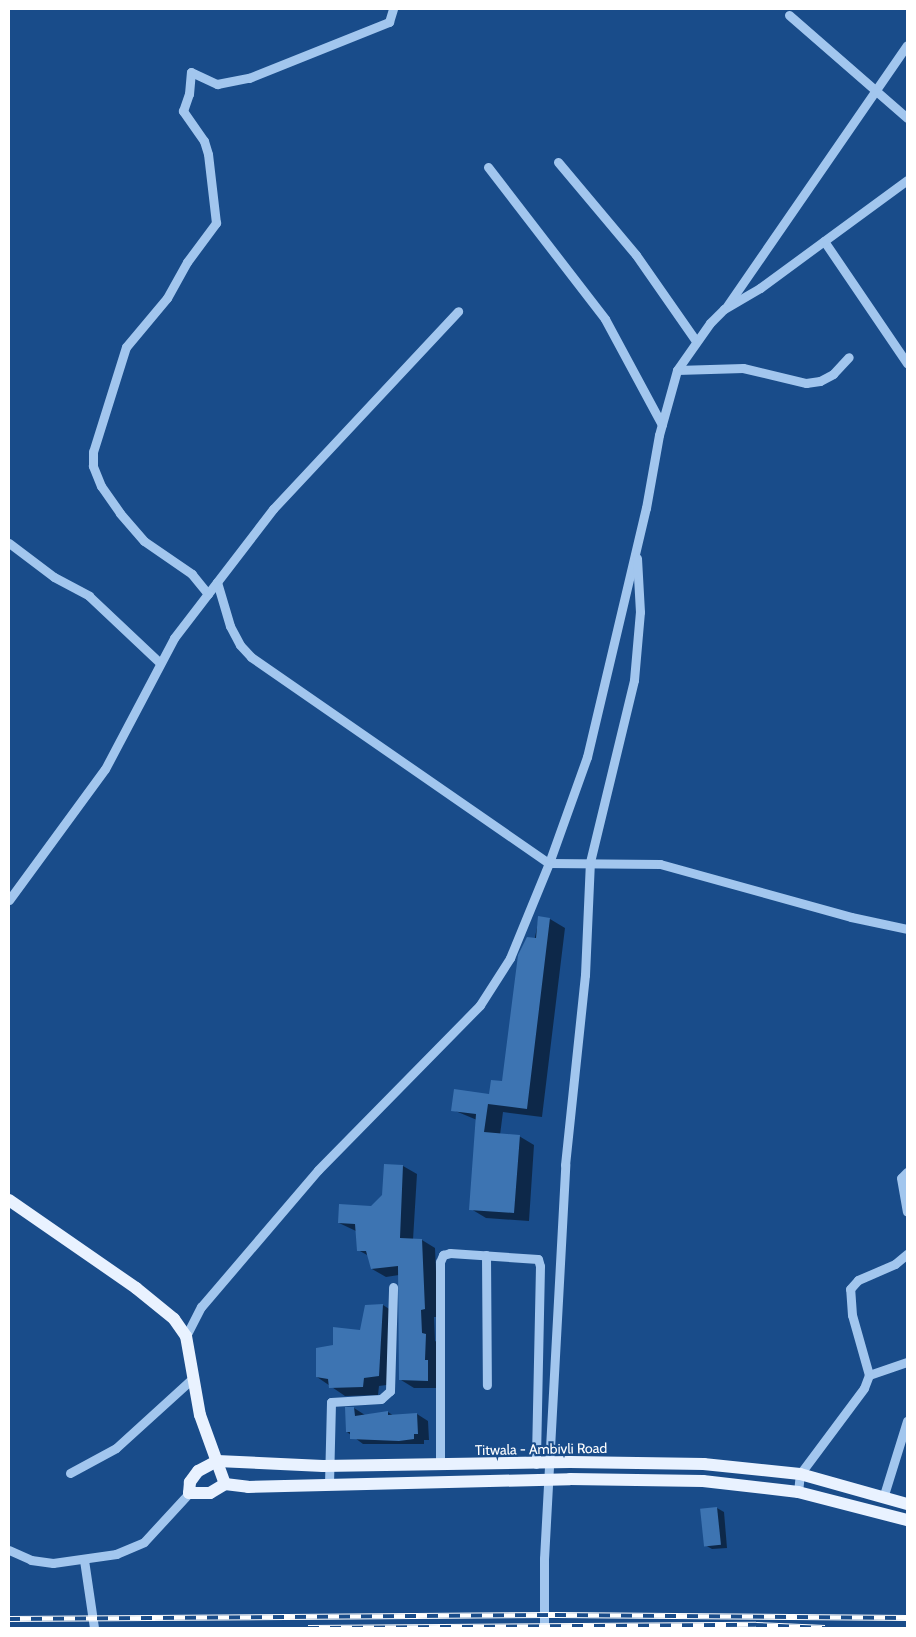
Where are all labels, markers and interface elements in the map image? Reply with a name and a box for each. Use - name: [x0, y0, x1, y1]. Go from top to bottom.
- street label: Titwala - Ambivli Road: [475, 1439, 607, 1459]

